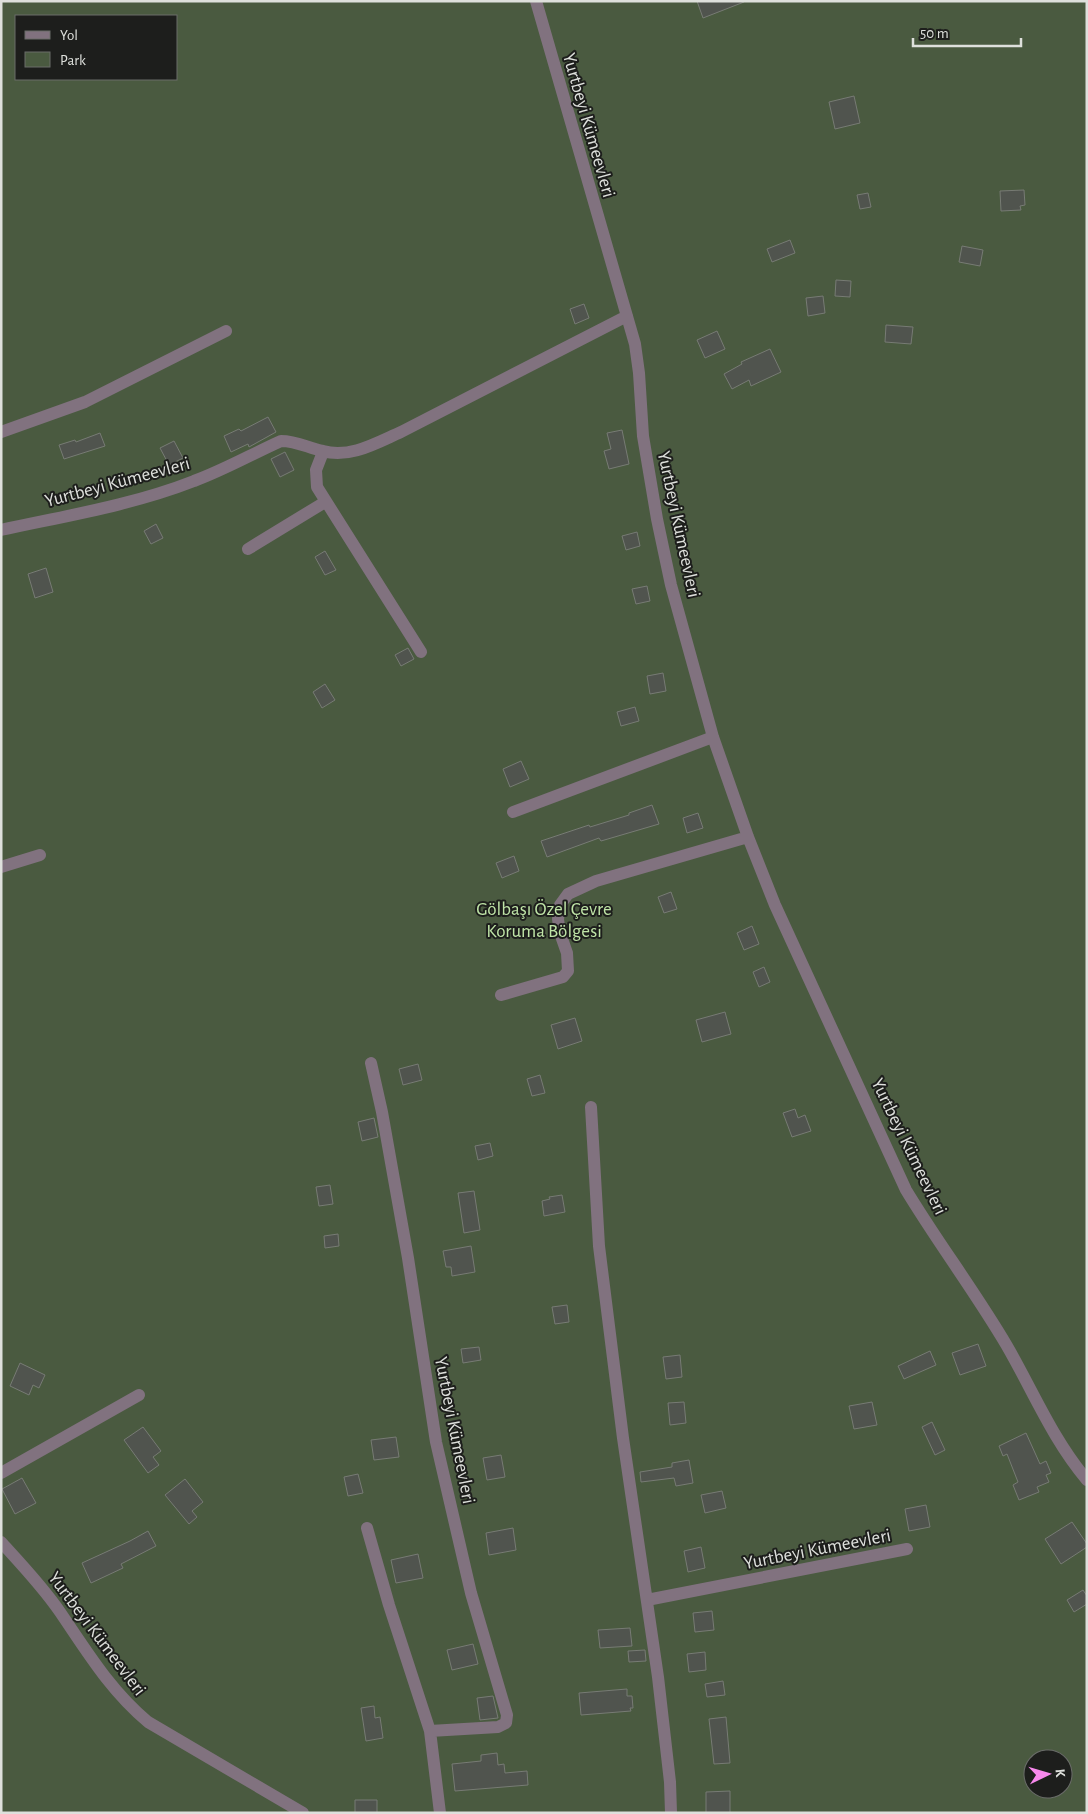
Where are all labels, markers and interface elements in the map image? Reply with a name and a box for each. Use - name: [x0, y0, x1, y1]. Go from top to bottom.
- legend: [15, 15, 178, 80]
- scale bar: [913, 15, 1020, 47]
- text: 50 m: [920, 26, 949, 41]
- text: Yol: [60, 28, 78, 43]
- street label: Yurtbeyi Kümeevleri: [559, 51, 618, 200]
- text: Park: [60, 53, 86, 68]
- street label: Yurtbeyi Kümeevleri: [654, 449, 703, 599]
- street label: Yurtbeyi Kümeevleri: [43, 454, 192, 511]
- park label: Gölbaşı Özel Çevre Koruma Bölgesi: [476, 899, 612, 941]
- street label: Yurtbeyi Kümeevleri: [867, 1075, 950, 1218]
- street label: Yurtbeyi Kümeevleri: [431, 1355, 478, 1505]
- street label: Yurtbeyi Kümeevleri: [742, 1526, 892, 1573]
- street label: Yurtbeyi Kümeevleri: [44, 1569, 149, 1699]
- north arrow: [1023, 1749, 1073, 1799]
- text: K: [1053, 1768, 1067, 1778]

